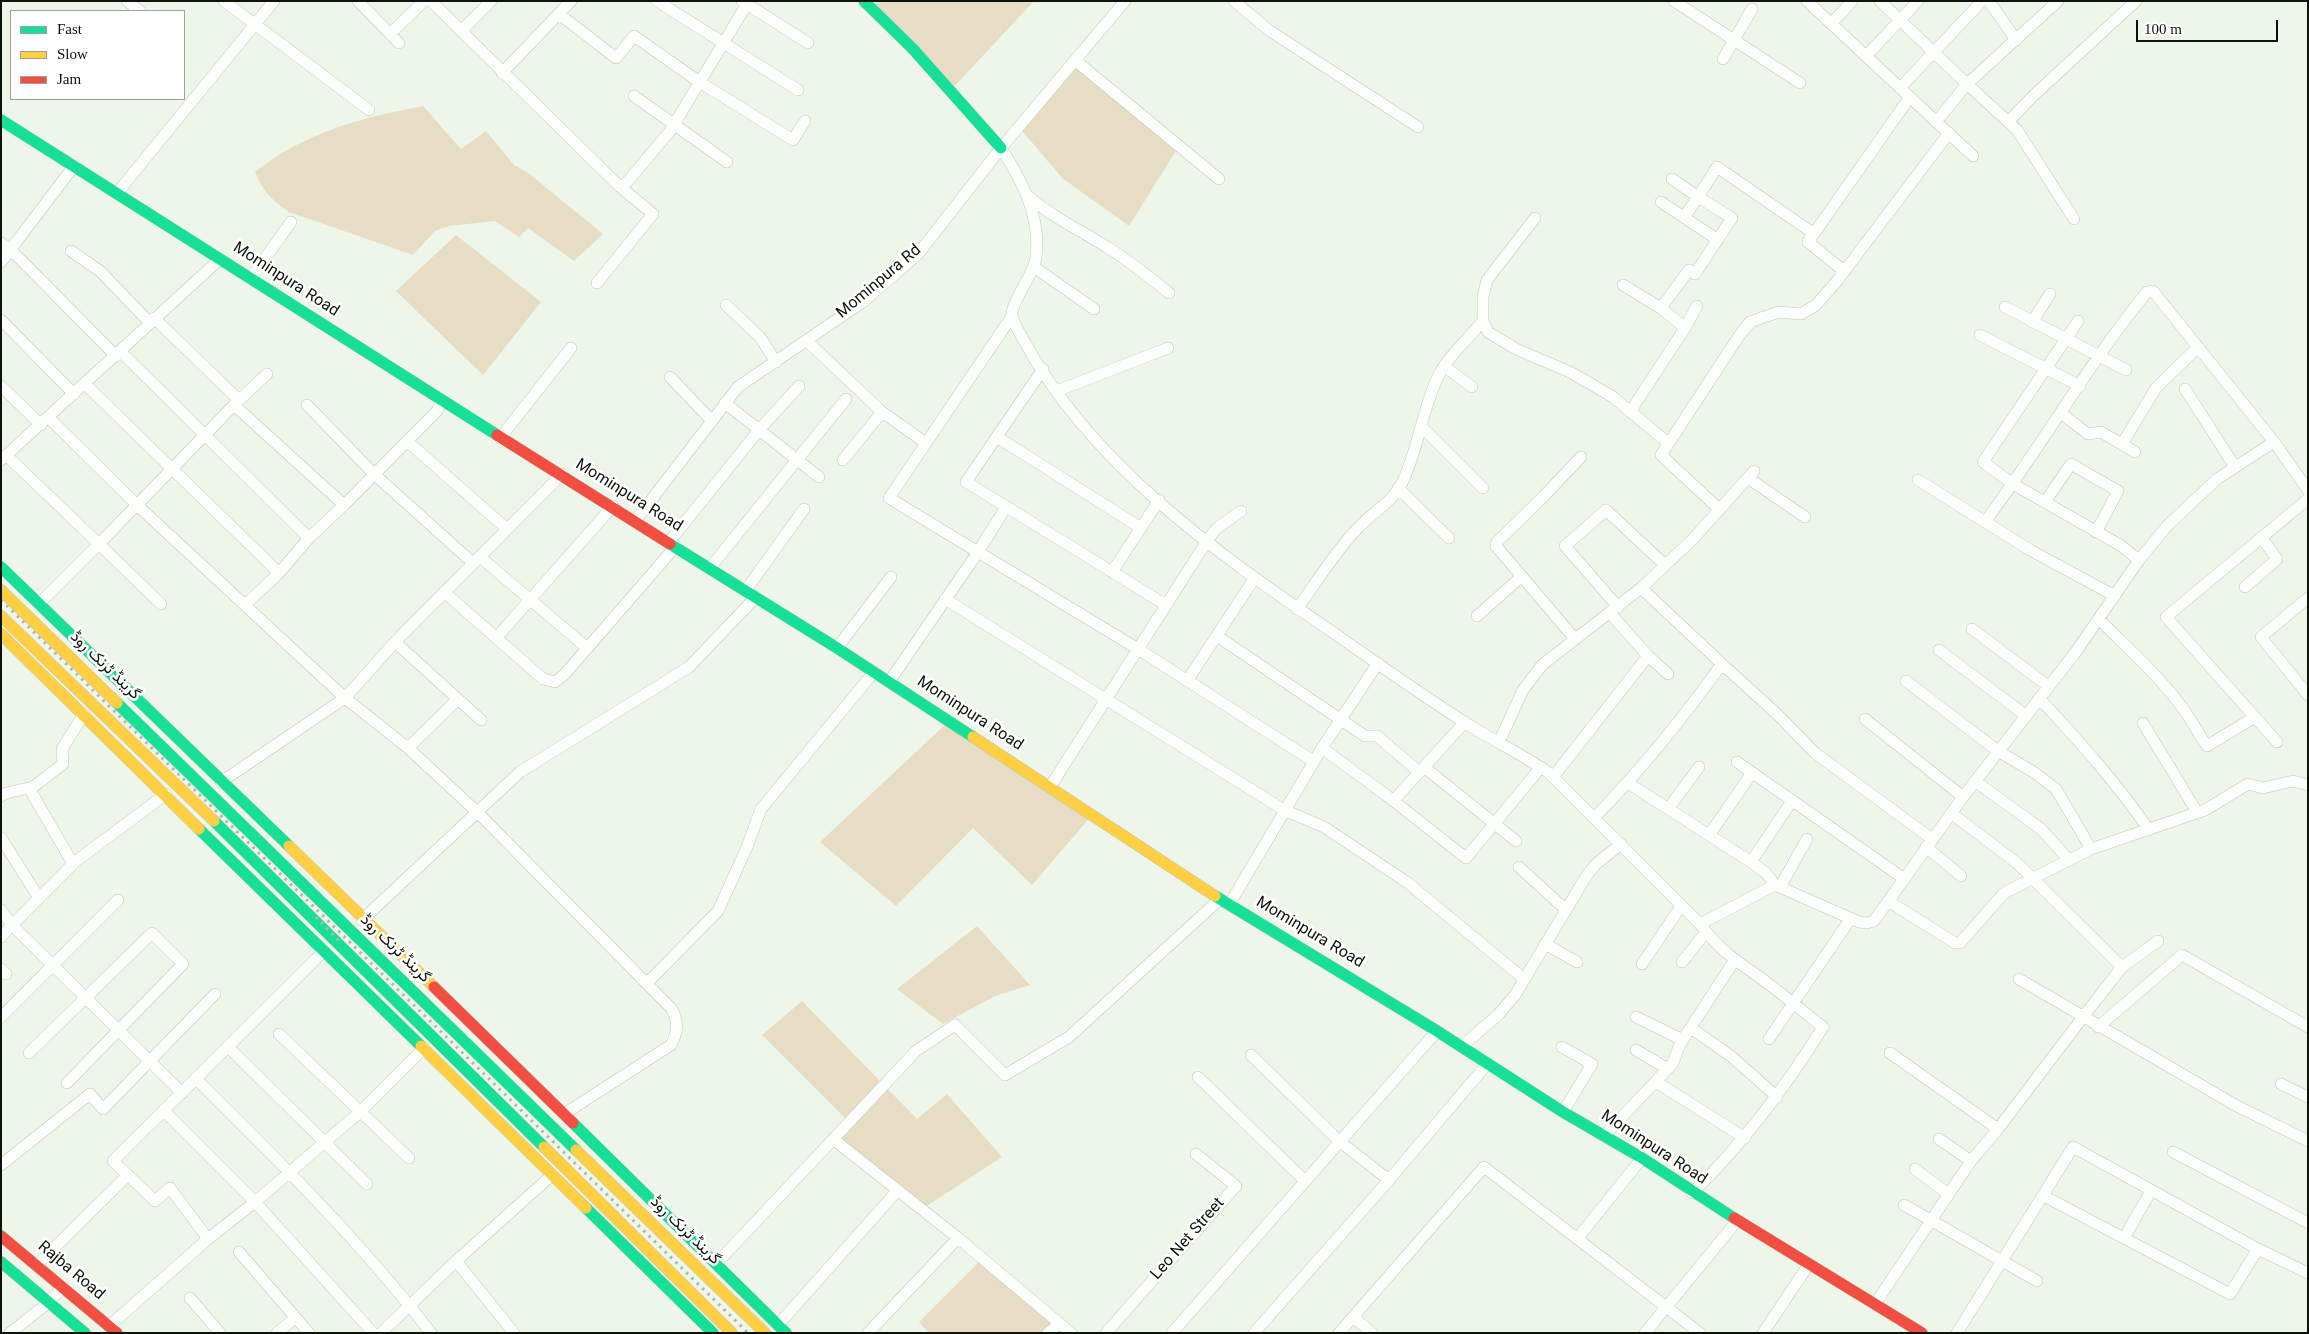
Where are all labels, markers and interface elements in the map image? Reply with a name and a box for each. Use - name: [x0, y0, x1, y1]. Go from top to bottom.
- legend: [10, 10, 185, 100]
- scale bar: [2139, 10, 2282, 42]
- text: Fast: [57, 21, 82, 37]
- text: 100 m: [2144, 21, 2182, 37]
- text: Slow: [57, 46, 88, 62]
- text: Jam: [57, 71, 81, 87]
- street label: Mominpura Road: [228, 240, 342, 322]
- street label: Mominpura Rd: [834, 242, 926, 324]
- street label: Mominpura Road: [571, 456, 685, 538]
- street label: گرینڈ ٹرنک روڈ: [65, 629, 143, 705]
- street label: Mominpura Road: [912, 674, 1026, 756]
- street label: Mominpura Road: [1252, 894, 1366, 974]
- street label: گرینڈ ٹرنک روڈ: [355, 912, 433, 988]
- street label: Mominpura Road: [1596, 1108, 1710, 1190]
- street label: گرینڈ ٹرنک روڈ: [645, 1194, 723, 1270]
- street label: Leo Net Street: [1148, 1195, 1230, 1285]
- street label: Rajba Road: [33, 1239, 107, 1305]

